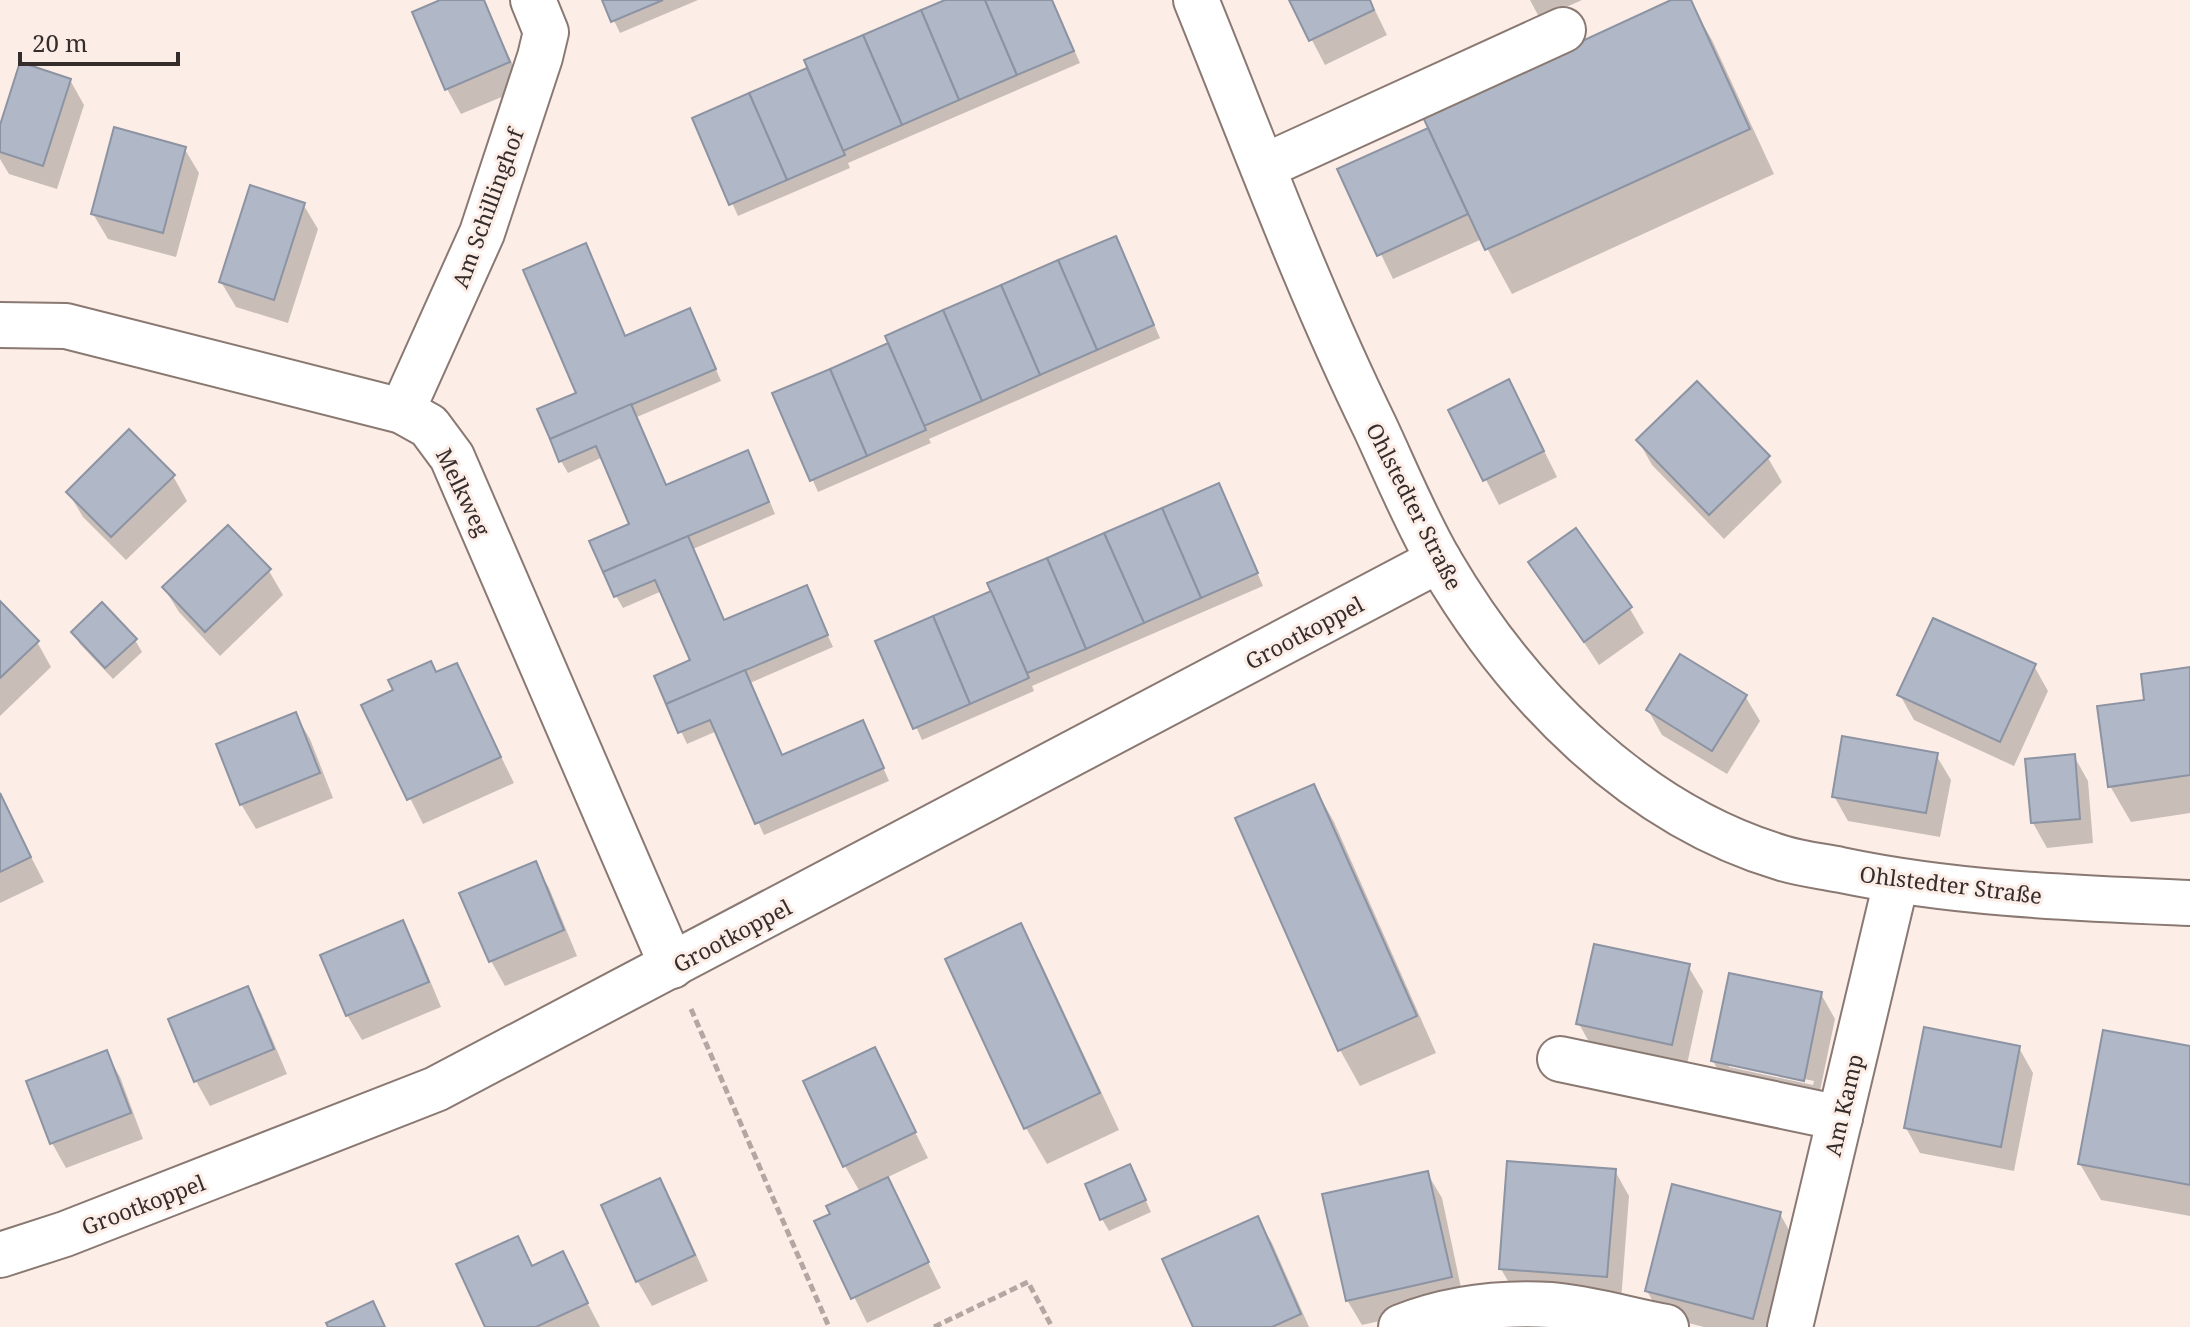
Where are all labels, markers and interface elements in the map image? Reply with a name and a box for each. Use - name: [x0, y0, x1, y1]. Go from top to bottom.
- scale bar: [20, 16, 178, 66]
- text: 20 m: [32, 26, 88, 59]
- street label: Am Schillinghof: [444, 122, 530, 292]
- street label: Ohlstedter Straße: [1360, 417, 1470, 595]
- street label: Melkweg: [430, 443, 498, 541]
- street label: Grootkoppel: [1240, 588, 1369, 676]
- street label: Ohlstedter Straße: [1858, 858, 2044, 910]
- street label: Grootkoppel: [668, 891, 797, 979]
- street label: Am Kamp: [1817, 1051, 1869, 1159]
- street label: Grootkoppel: [77, 1167, 209, 1241]

